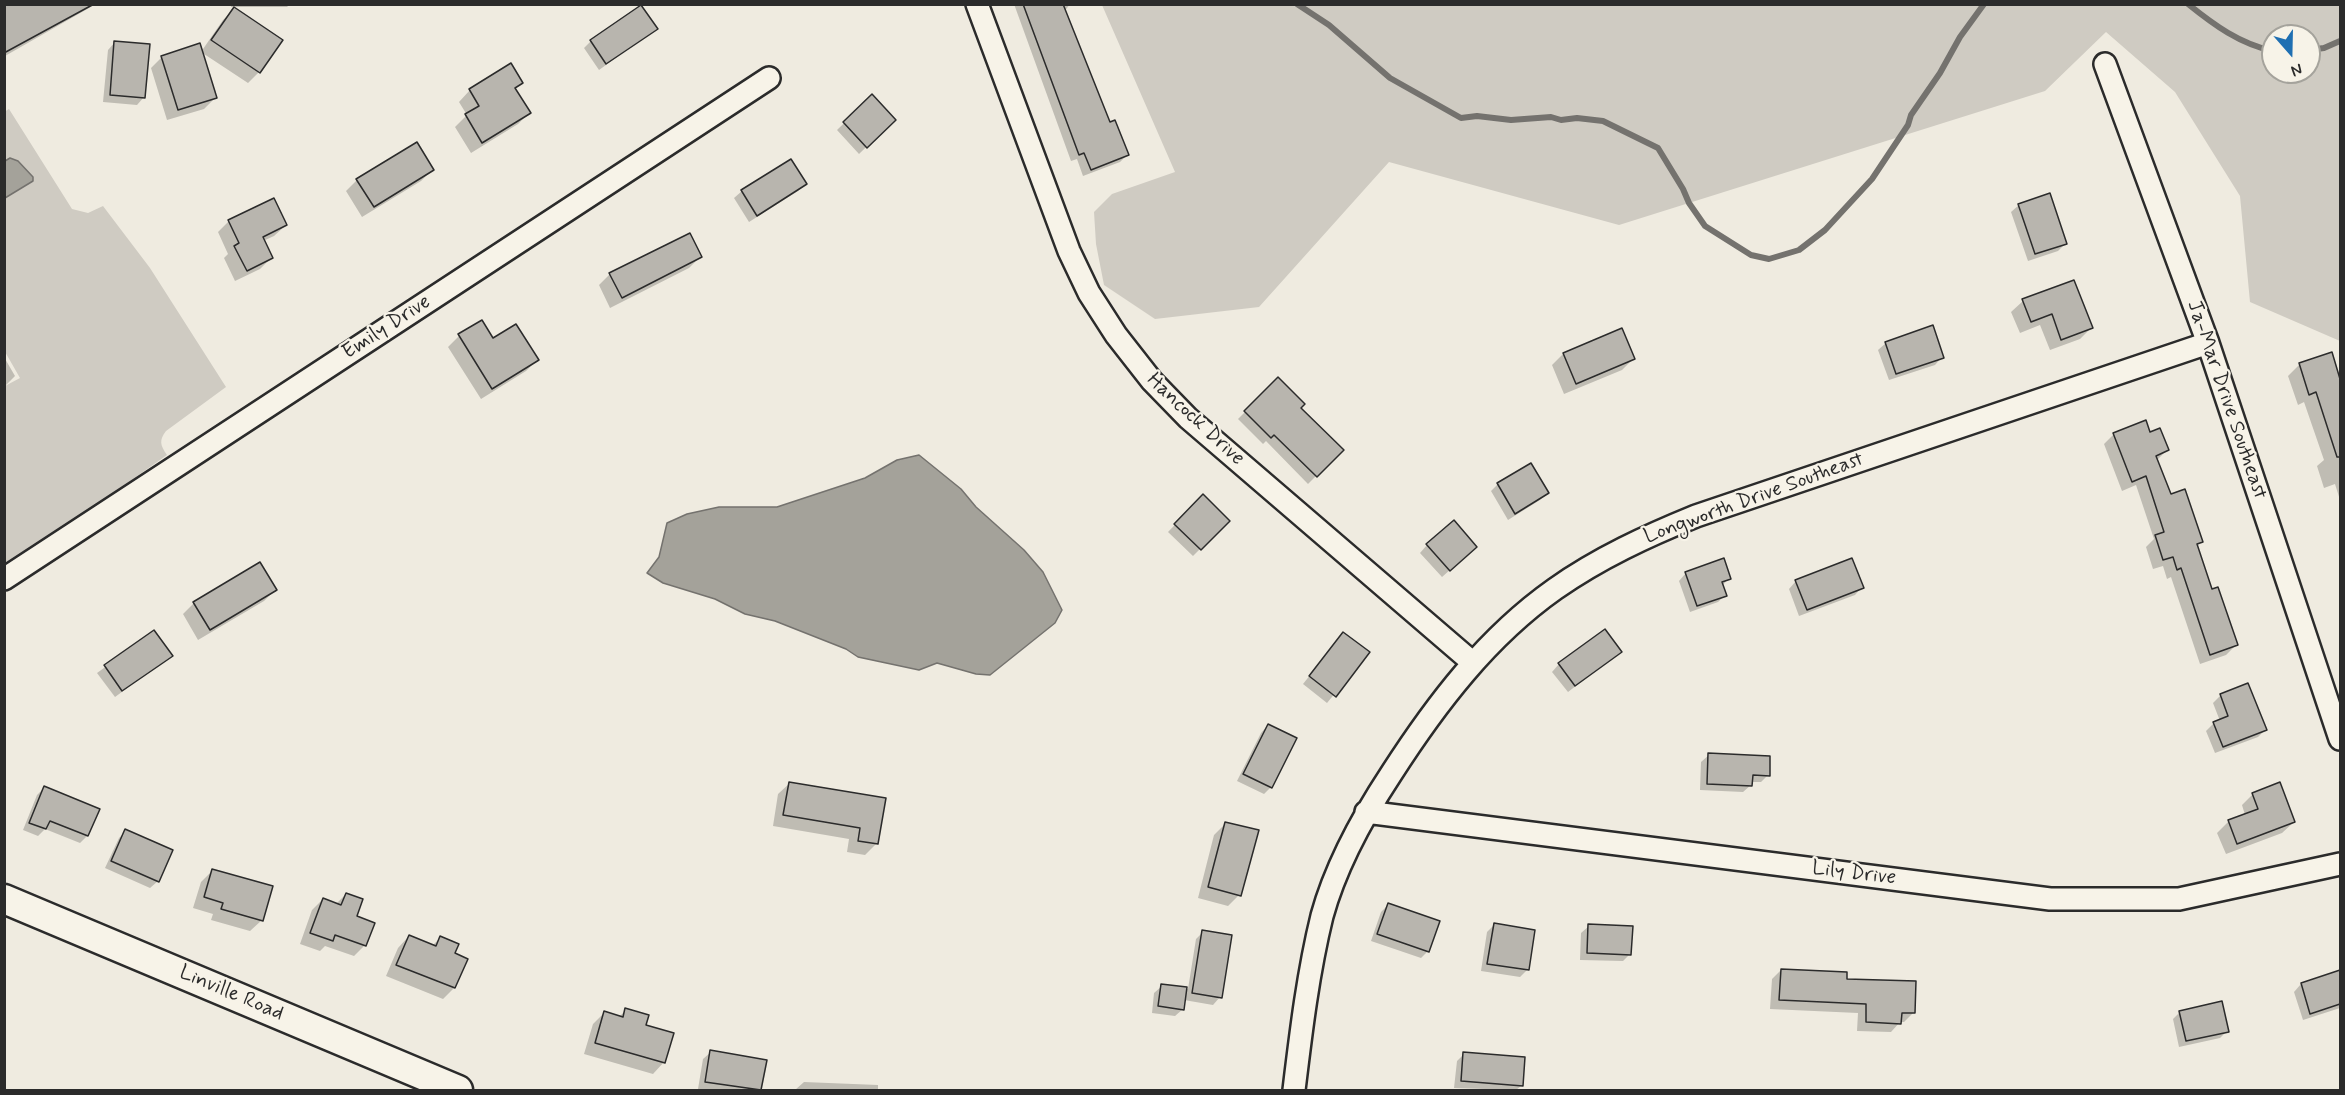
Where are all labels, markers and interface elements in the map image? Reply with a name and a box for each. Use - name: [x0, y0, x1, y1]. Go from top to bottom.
- north arrow: [2261, 24, 2321, 84]
- text: N: [2288, 58, 2305, 81]
- street label: Emily Drive: [338, 290, 436, 366]
- street label: Ja-Mar Drive Southeast: [2180, 297, 2272, 503]
- street label: Hancock Drive: [1141, 368, 1249, 472]
- street label: Longworth Drive Southeast: [1641, 448, 1867, 550]
- street label: Lily Drive: [1811, 856, 1897, 892]
- street label: Linville Road: [175, 961, 287, 1027]

